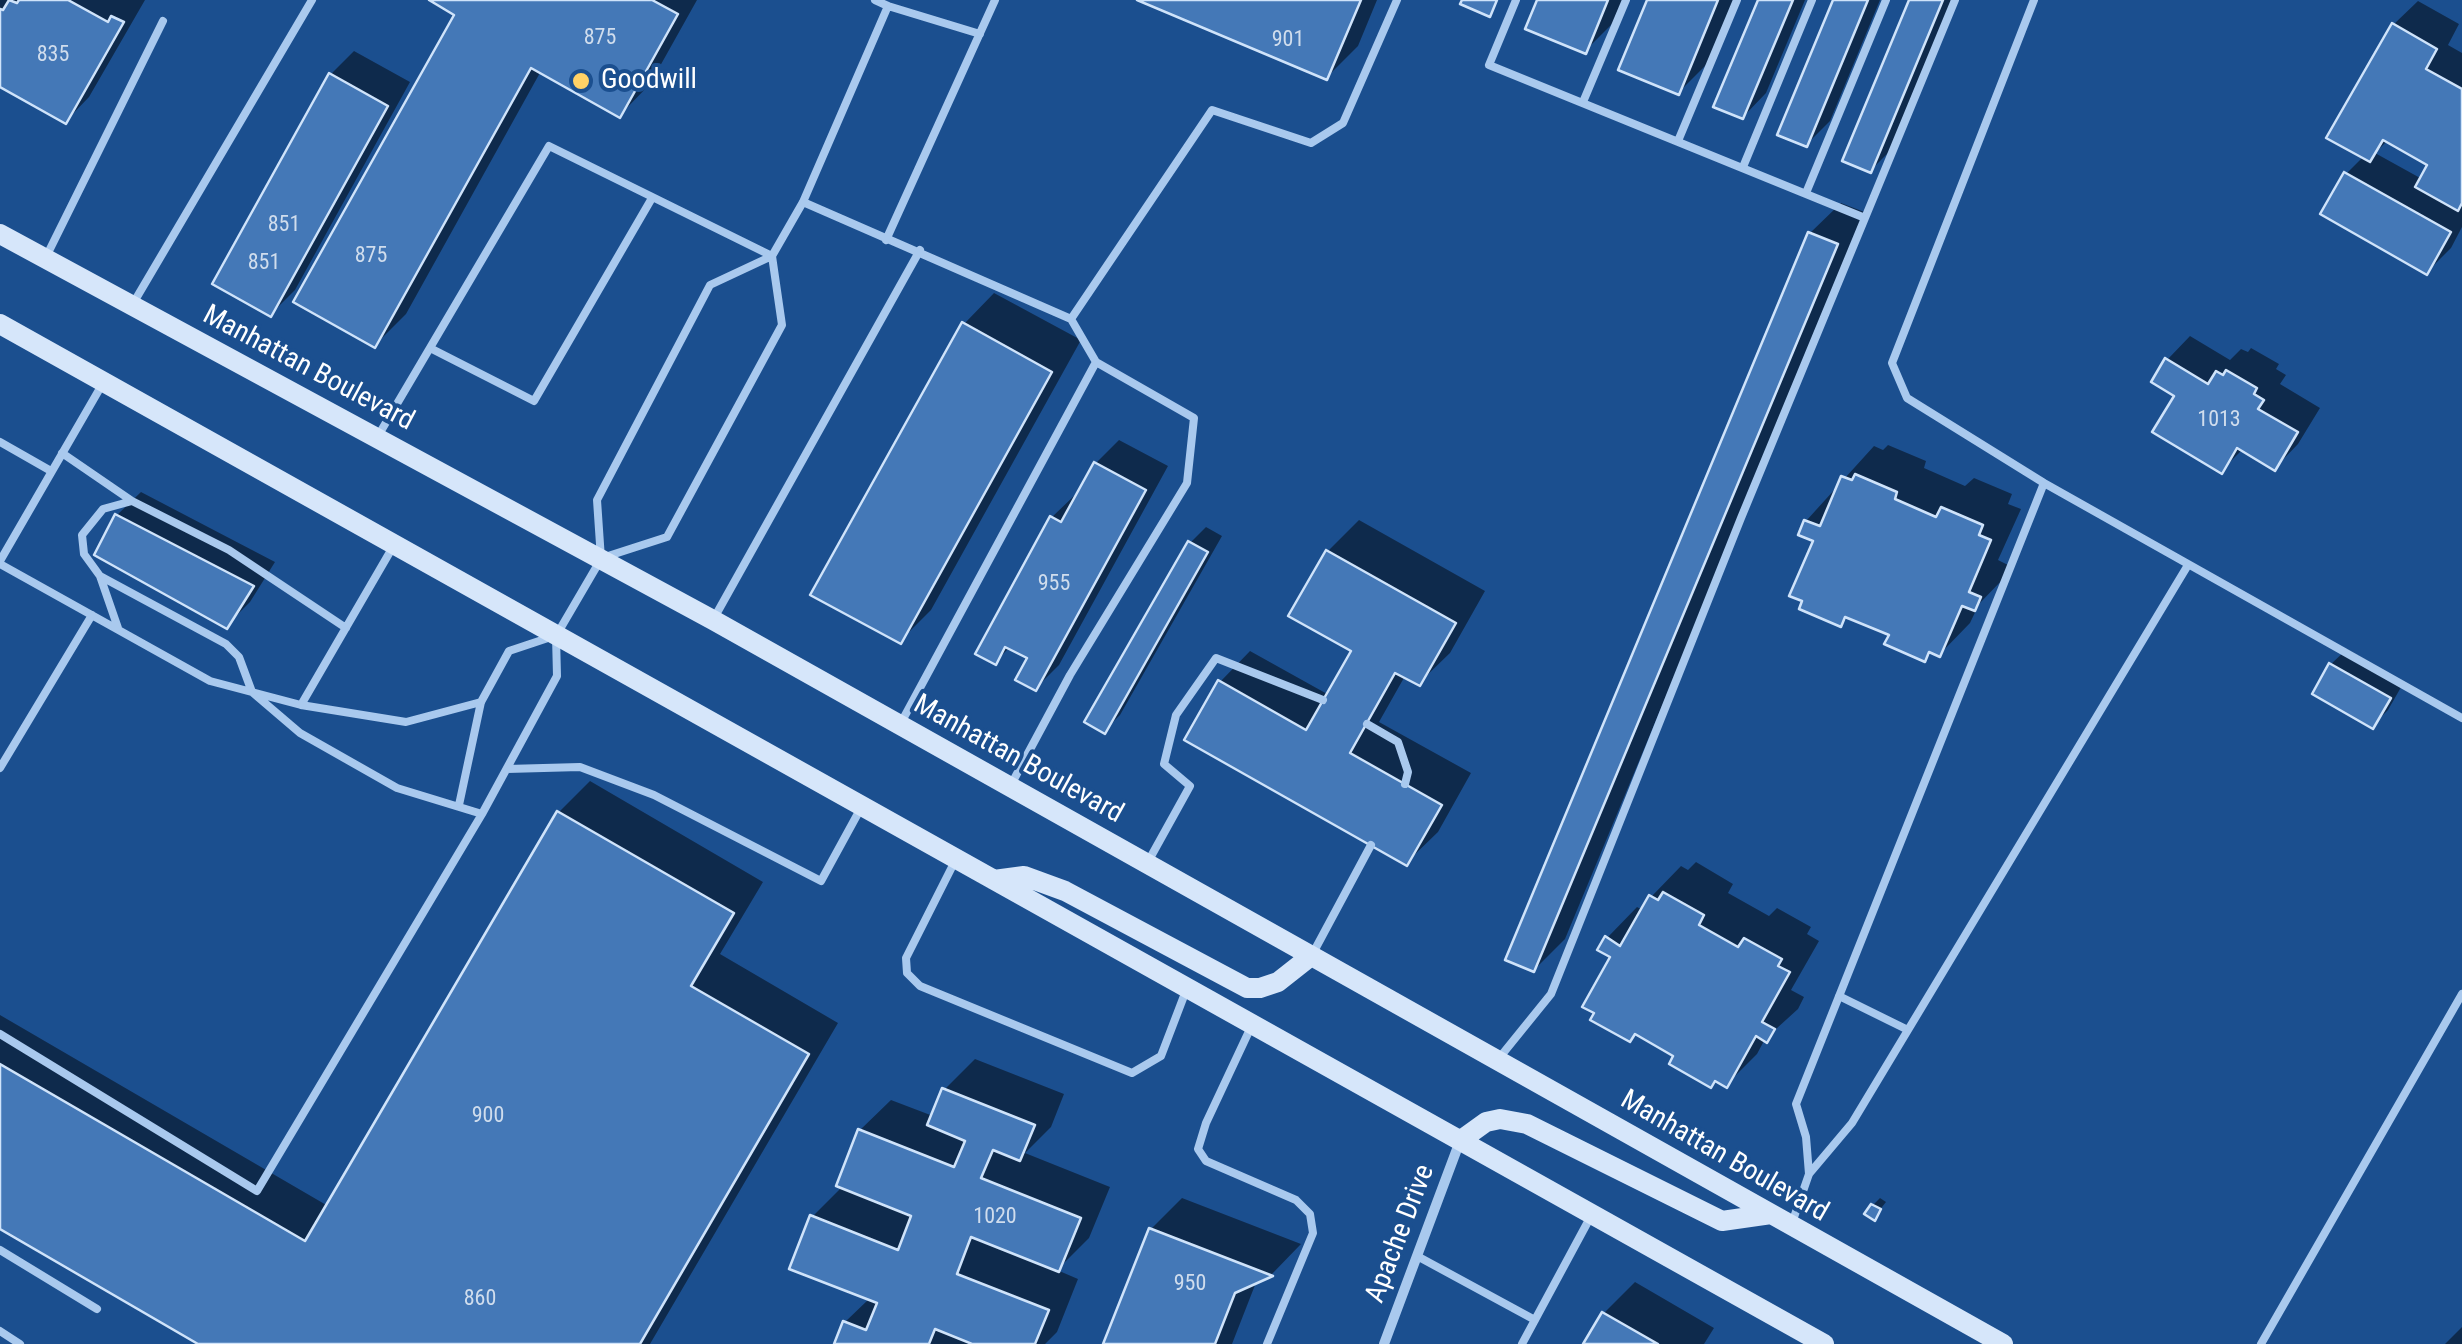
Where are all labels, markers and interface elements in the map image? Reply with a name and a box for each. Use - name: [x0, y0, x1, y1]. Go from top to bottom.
- house number: 875: [584, 25, 616, 51]
- house number: 901: [1272, 27, 1304, 53]
- house number: 835: [37, 42, 69, 68]
- place label: Goodwill: [601, 64, 697, 98]
- marker: Goodwill: [570, 70, 592, 92]
- house number: 851: [268, 212, 300, 238]
- house number: 875: [355, 243, 387, 269]
- house number: 851: [248, 250, 280, 276]
- street label: Manhattan Boulevard: [197, 299, 419, 439]
- house number: 1013: [2197, 407, 2241, 433]
- house number: 955: [1038, 571, 1070, 597]
- street label: Manhattan Boulevard: [907, 688, 1129, 832]
- street label: Manhattan Boulevard: [1614, 1084, 1834, 1230]
- house number: 900: [472, 1103, 504, 1129]
- street label: Apache Drive: [1359, 1160, 1443, 1308]
- house number: 1020: [973, 1204, 1017, 1230]
- house number: 950: [1174, 1271, 1206, 1297]
- house number: 860: [464, 1286, 496, 1312]

